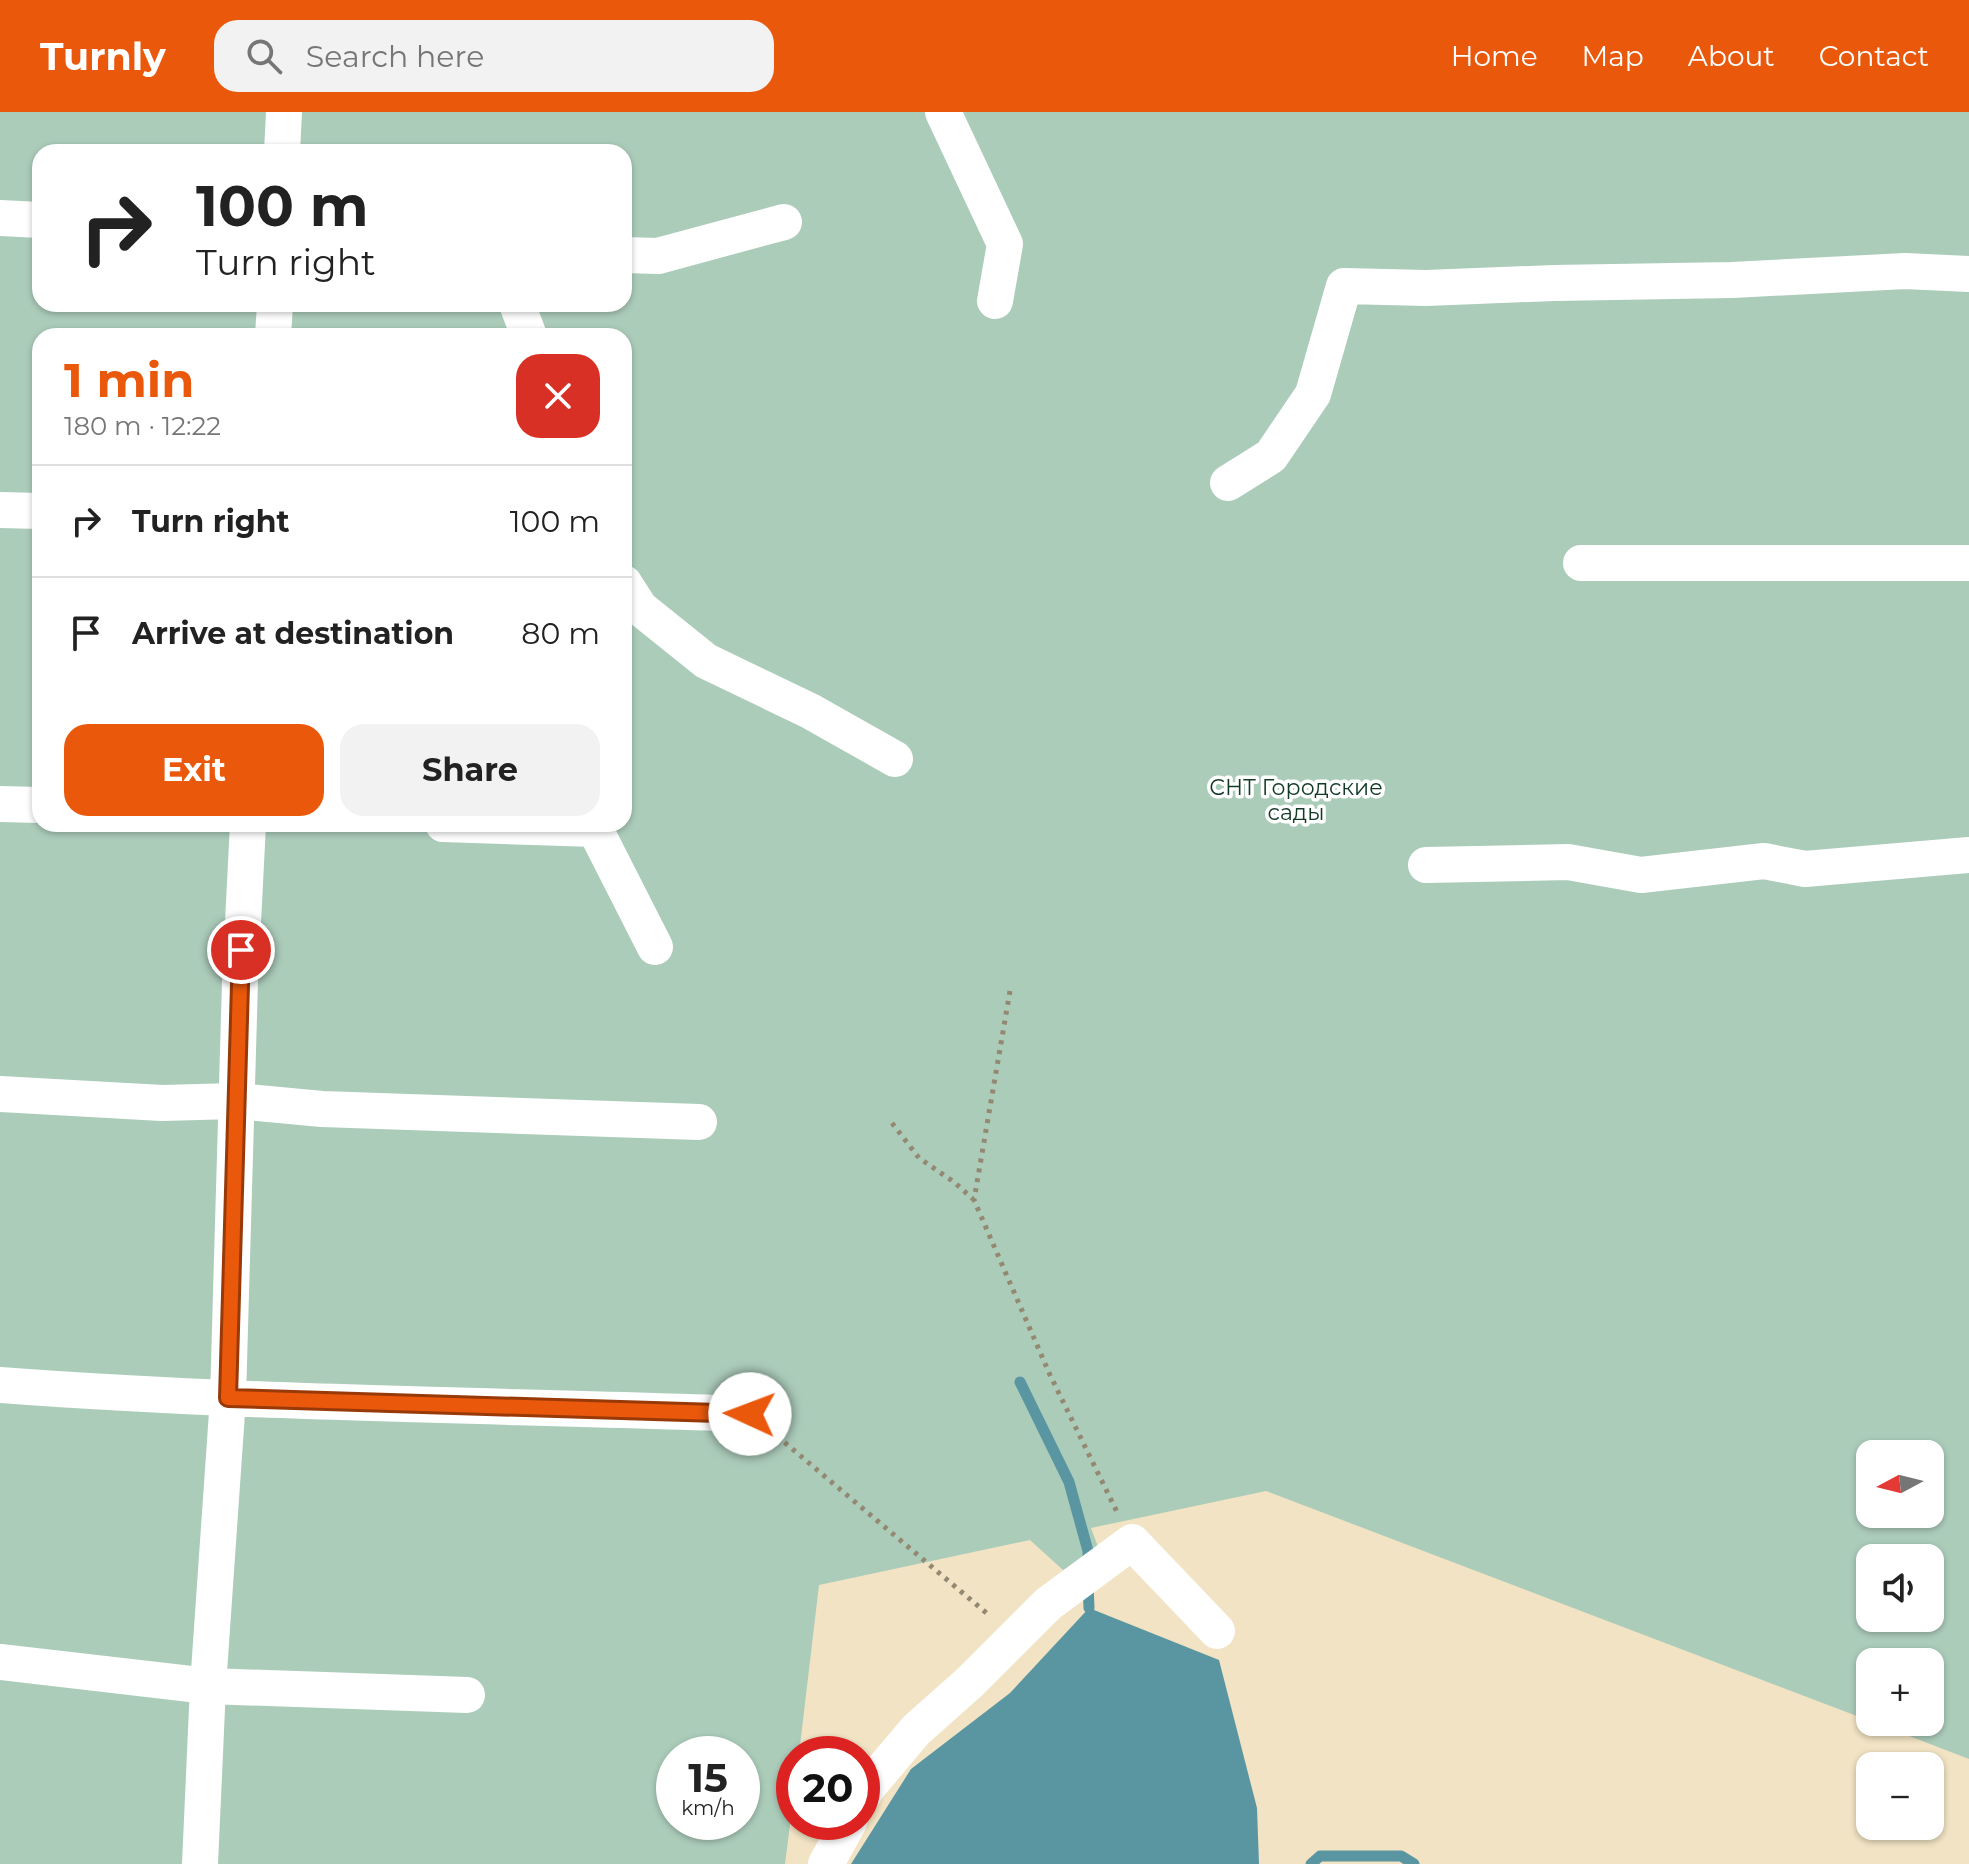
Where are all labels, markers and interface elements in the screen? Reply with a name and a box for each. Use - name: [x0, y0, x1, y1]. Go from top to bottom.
- search box: [214, 20, 774, 92]
- text: Turnly: [40, 33, 166, 80]
- icon: search: [242, 34, 286, 78]
- text: Search here: [306, 38, 484, 75]
- text: Home: [1451, 39, 1538, 73]
- text: Map: [1582, 39, 1644, 73]
- text: About: [1688, 39, 1775, 73]
- text: Contact: [1819, 39, 1929, 73]
- text: 100 m: [196, 172, 369, 240]
- icon: right: [64, 176, 168, 280]
- text: Turn right: [196, 240, 376, 284]
- text: 1 min: [64, 351, 194, 409]
- button: close: [516, 354, 600, 438]
- text: 180 m · 12:22: [64, 410, 221, 442]
- icon: right: [64, 499, 108, 543]
- text: Turn right: [132, 503, 289, 540]
- text: 100 m: [510, 503, 600, 540]
- icon: arrive: [64, 611, 108, 655]
- text: Arrive at destination: [132, 615, 454, 652]
- text: 80 m: [521, 615, 600, 652]
- button: Exit: [64, 724, 324, 816]
- button: Share: [340, 724, 600, 816]
- park label: СНТ Городские сады: [1209, 774, 1383, 826]
- pin: [207, 916, 275, 984]
- icon: arrive: [219, 928, 263, 972]
- position arrow: [708, 1372, 792, 1456]
- north arrow: [1856, 1440, 1944, 1528]
- map controls: [1856, 1440, 1944, 1840]
- button: sound: [1856, 1544, 1944, 1632]
- button: +: [1856, 1648, 1944, 1736]
- speed limit sign: 20: [776, 1736, 880, 1840]
- button: −: [1856, 1752, 1944, 1840]
- text: 15: [688, 1753, 728, 1802]
- text: km/h: [681, 1796, 735, 1820]

